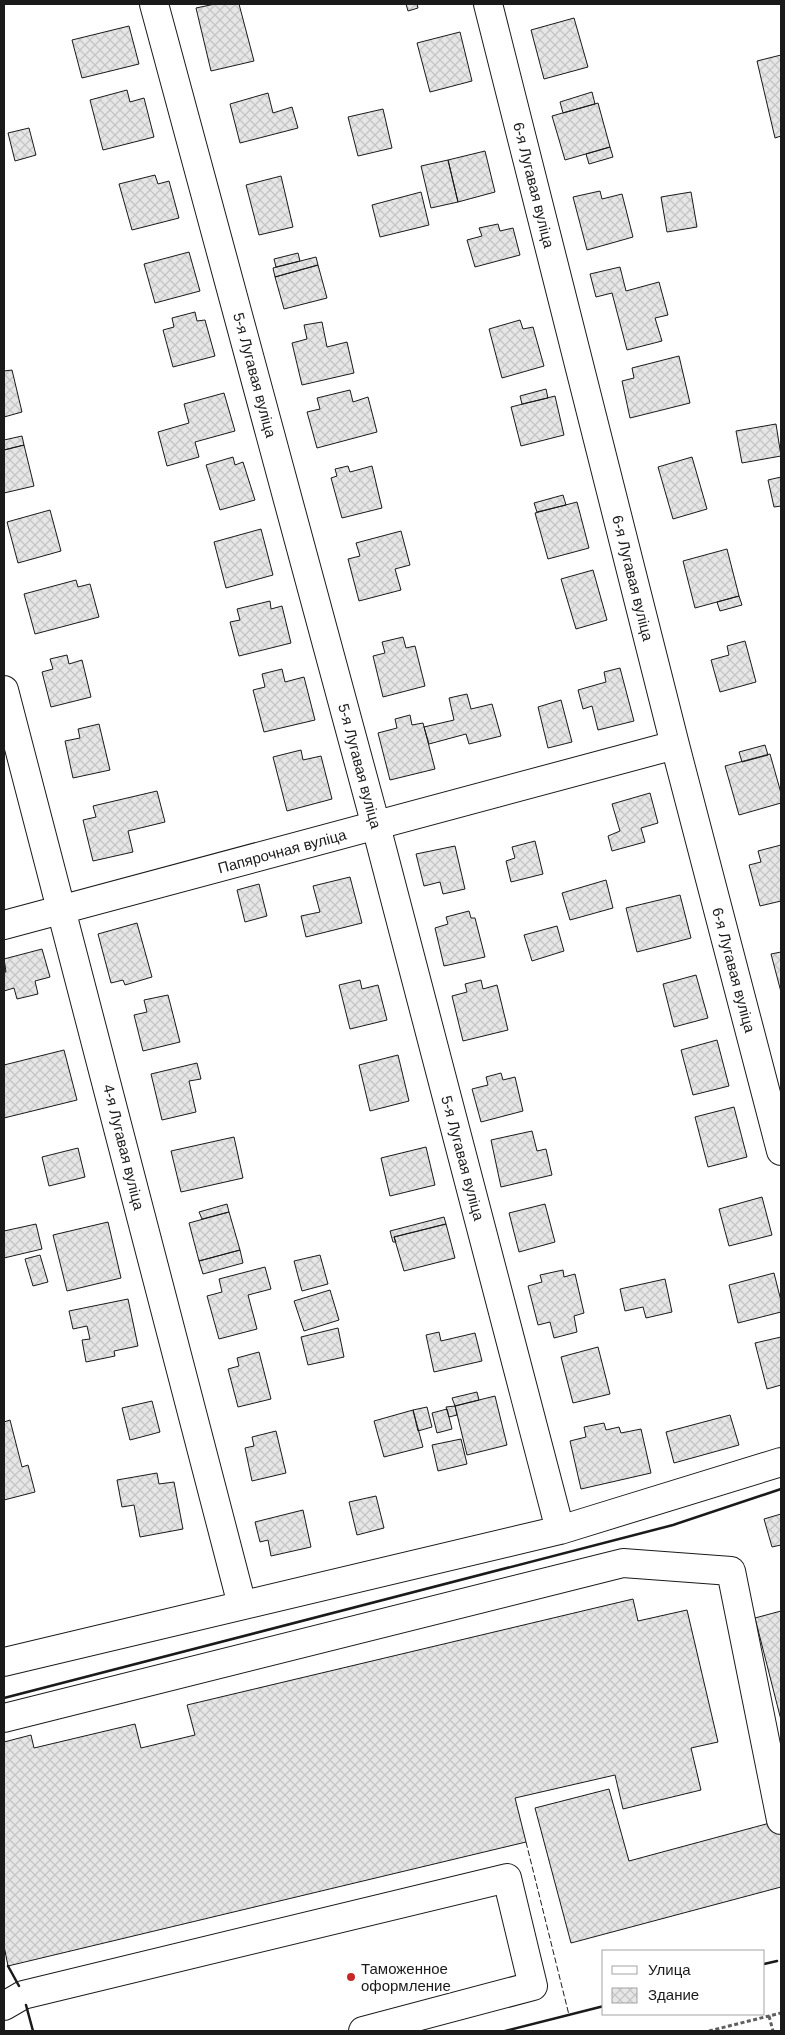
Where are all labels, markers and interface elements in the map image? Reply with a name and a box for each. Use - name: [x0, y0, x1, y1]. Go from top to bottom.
- street label: 6-я Лугавая вуліца: [510, 120, 558, 250]
- street label: 5-я Лугавая вуліца: [230, 311, 280, 440]
- street label: 6-я Лугавая вуліца: [609, 513, 657, 643]
- street label: 5-я Лугавая вуліца: [335, 702, 385, 831]
- street label: Папярочная вуліца: [216, 826, 349, 876]
- street label: 6-я Лугавая вуліца: [709, 906, 759, 1035]
- street label: 4-я Лугавая вуліца: [100, 1082, 148, 1212]
- street label: 5-я Лугавая вуліца: [438, 1094, 488, 1223]
- legend: [602, 1950, 765, 2015]
- place label: Таможенное оформление: [361, 1960, 451, 1994]
- text: Улица: [648, 1961, 691, 1978]
- marker: Таможенное оформление: [345, 1971, 357, 1983]
- text: Здание: [648, 1986, 699, 2003]

